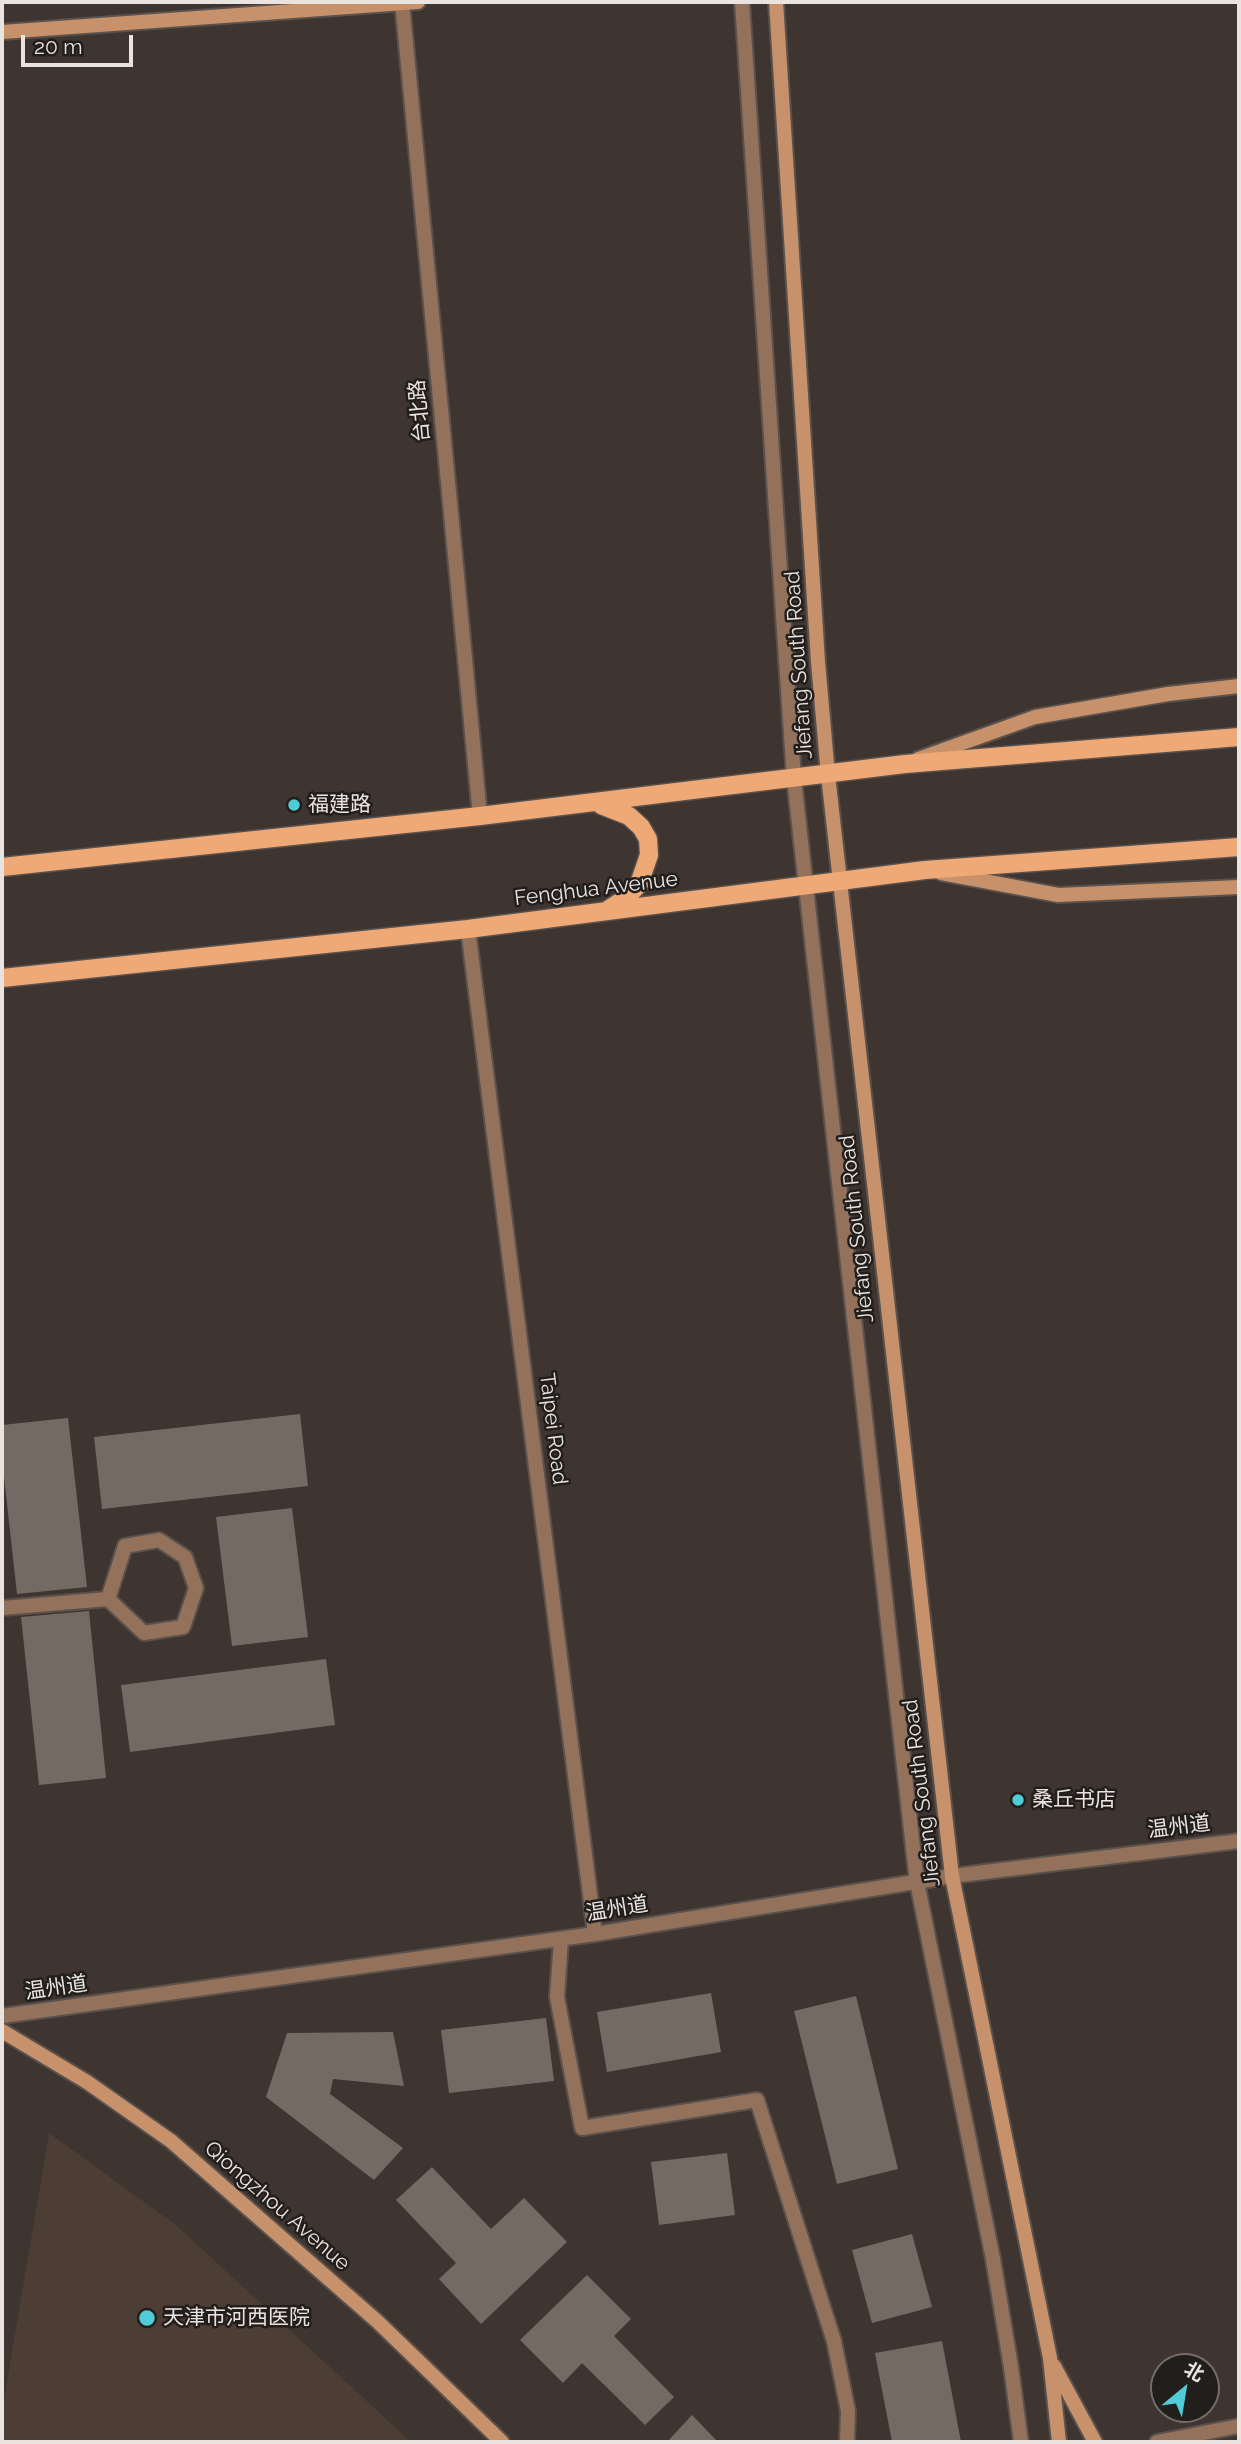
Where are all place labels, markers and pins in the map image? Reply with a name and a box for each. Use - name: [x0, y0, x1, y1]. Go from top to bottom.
- place label: 福建路: [308, 792, 371, 818]
- marker: 福建路: [286, 797, 302, 813]
- place label: 桑丘书店: [1032, 1787, 1116, 1813]
- marker: 桑丘书店: [1010, 1792, 1026, 1808]
- place label: 天津市河西医院: [163, 2305, 310, 2331]
- marker: 天津市河西医院: [137, 2308, 157, 2328]

